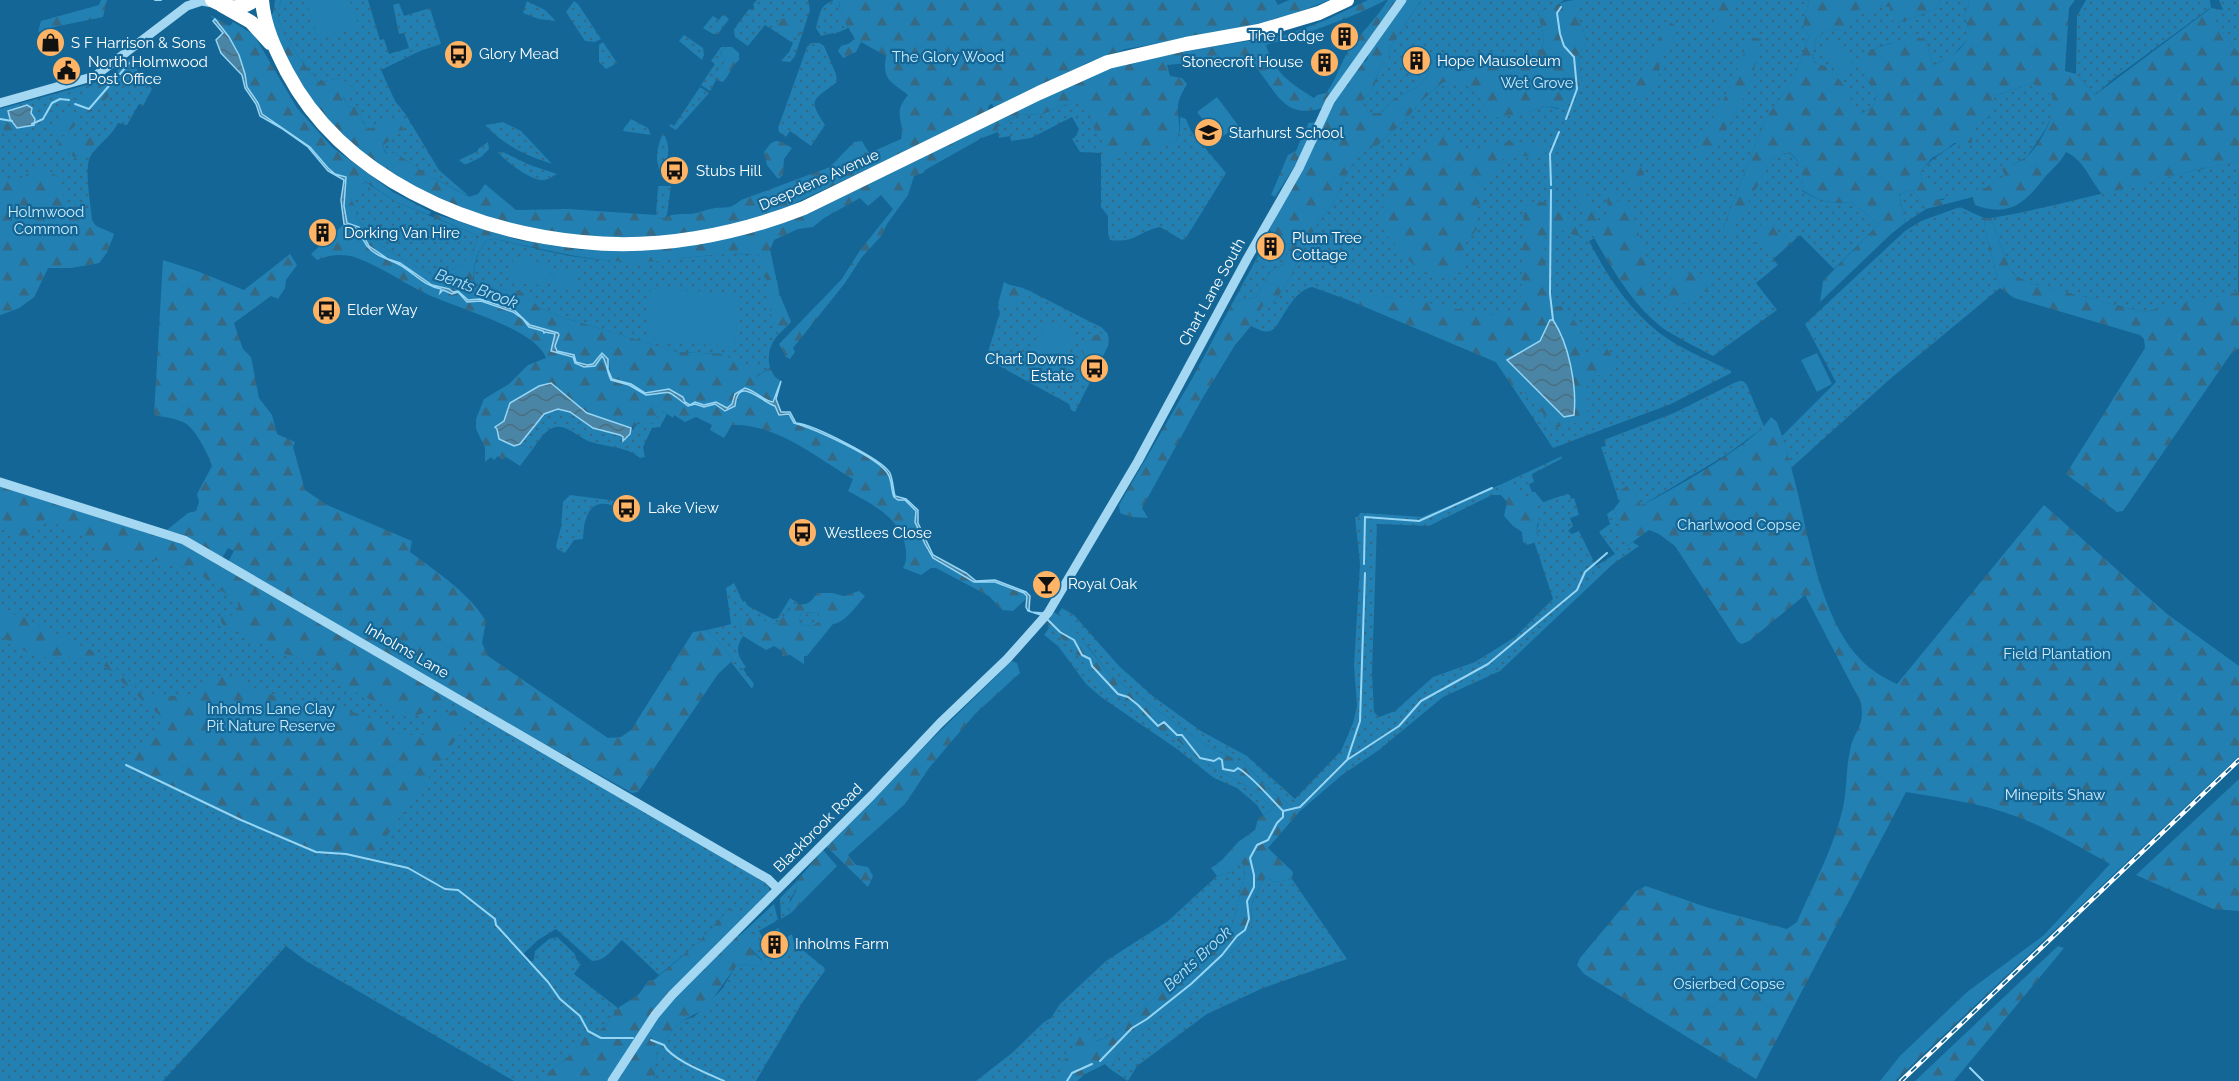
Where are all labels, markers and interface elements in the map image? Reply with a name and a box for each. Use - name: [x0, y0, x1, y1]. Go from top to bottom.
- building icon: The Lodge: [1329, 20, 1361, 52]
- shop icon: S F Harrison & Sons: [34, 27, 66, 59]
- place label: The Lodge: [1249, 27, 1324, 45]
- place label: S F Harrison & Sons: [71, 34, 206, 52]
- bus stop icon: Glory Mead: [442, 38, 474, 70]
- place label: Glory Mead: [479, 45, 559, 63]
- building icon: Hope Mausoleum: [1400, 45, 1432, 77]
- building icon: Stonecroft House: [1308, 46, 1340, 78]
- park label: The Glory Wood: [892, 48, 1004, 66]
- place label: Hope Mausoleum: [1437, 52, 1561, 70]
- place label: North Holmwood Post Office: [88, 53, 208, 88]
- place label: Stonecroft House: [1182, 53, 1303, 71]
- public building icon: North Holmwood Post Office: [51, 55, 83, 87]
- park label: Wet Grove: [1500, 74, 1574, 92]
- school or university icon: Starhurst School: [1192, 117, 1224, 149]
- place label: Starhurst School: [1229, 124, 1344, 142]
- street label: Deepdene Avenue: [756, 145, 882, 215]
- bus stop icon: Stubs Hill: [659, 155, 691, 187]
- place label: Stubs Hill: [696, 162, 763, 180]
- park label: Holmwood Common: [8, 203, 84, 238]
- building icon: Dorking Van Hire: [307, 217, 339, 249]
- place label: Dorking Van Hire: [344, 224, 460, 242]
- place label: Plum Tree Cottage: [1292, 229, 1362, 264]
- building icon: Plum Tree Cottage: [1255, 231, 1287, 263]
- street label: Chart Lane South: [1175, 235, 1249, 349]
- water label: Bents Brook: [433, 265, 521, 312]
- bus stop icon: Elder Way: [310, 294, 342, 326]
- place label: Elder Way: [347, 301, 418, 319]
- place label: Chart Downs Estate: [985, 350, 1074, 385]
- bus stop icon: Chart Downs Estate: [1079, 352, 1111, 384]
- bus stop icon: Lake View: [611, 492, 643, 524]
- place label: Lake View: [648, 499, 719, 517]
- park label: Charlwood Copse: [1677, 516, 1801, 534]
- bus stop icon: Westlees Close: [787, 517, 819, 549]
- place label: Westlees Close: [824, 524, 932, 542]
- bar icon: Royal Oak: [1031, 568, 1063, 600]
- place label: Royal Oak: [1068, 575, 1137, 593]
- street label: Inholms Lane: [362, 620, 452, 682]
- park label: Field Plantation: [2003, 645, 2111, 663]
- park label: Inholms Lane Clay Pit Nature Reserve: [207, 700, 336, 735]
- street label: Blackbrook Road: [770, 780, 866, 876]
- park label: Minepits Shaw: [2005, 786, 2105, 804]
- water label: Bents Brook: [1159, 922, 1236, 995]
- building icon: Inholms Farm: [758, 928, 790, 960]
- place label: Inholms Farm: [795, 935, 889, 953]
- park label: Osierbed Copse: [1673, 975, 1785, 993]

